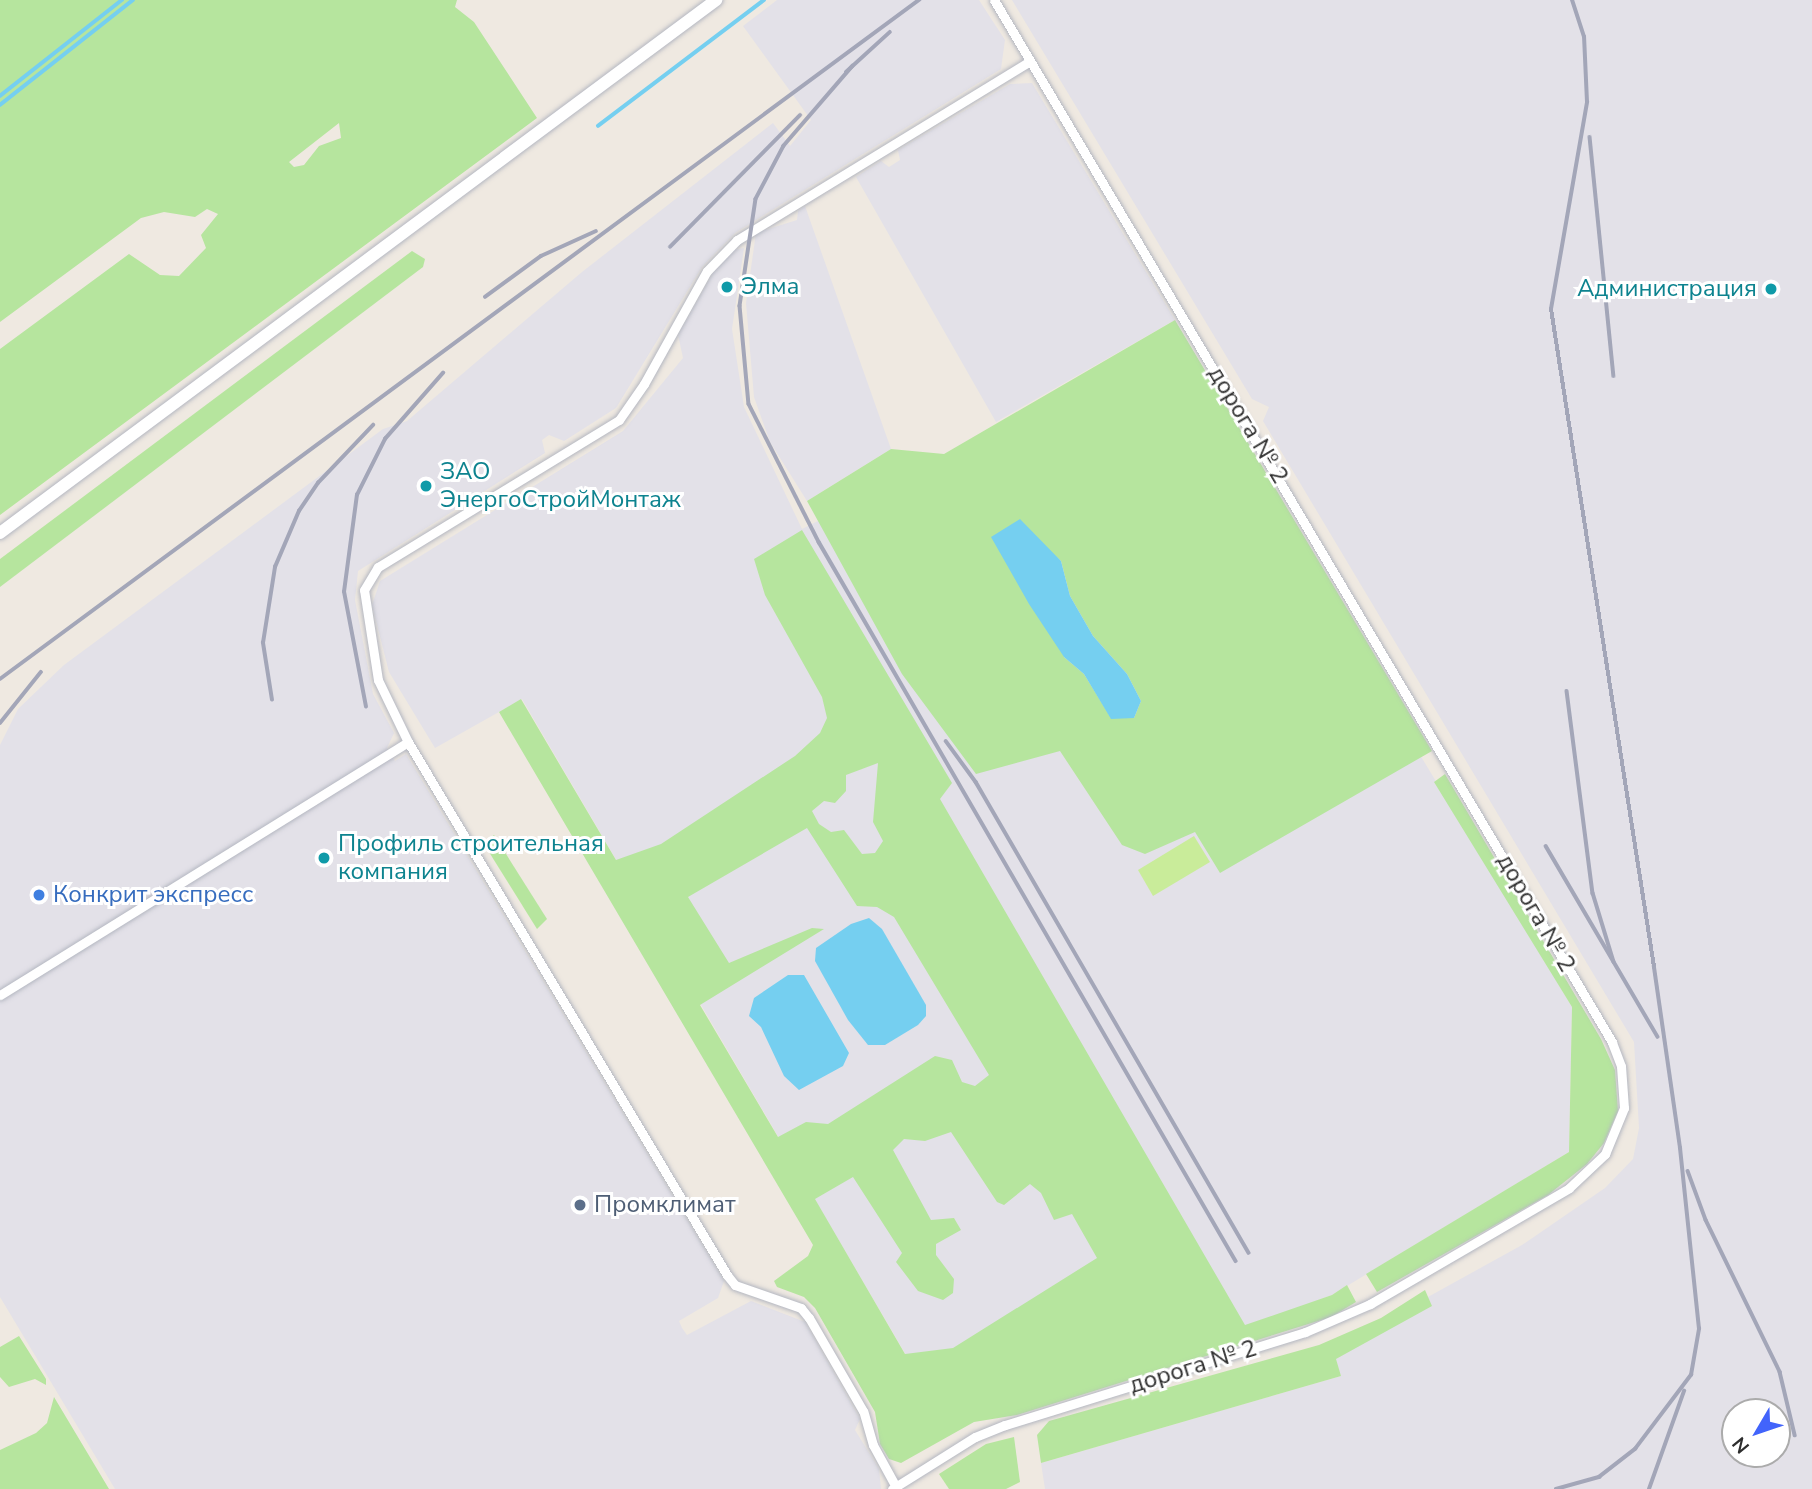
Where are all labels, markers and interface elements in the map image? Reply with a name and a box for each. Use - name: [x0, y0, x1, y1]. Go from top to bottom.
- place label: Элма: [741, 273, 799, 301]
- place label: Администрация: [1577, 275, 1757, 303]
- marker: Элма: [719, 279, 735, 295]
- marker: Администрация: [1763, 281, 1779, 297]
- street label: дорога № 2: [1202, 361, 1294, 489]
- place label: ЗАО ЭнергоСтройМонтаж: [440, 458, 681, 514]
- marker: ЗАО ЭнергоСтройМонтаж: [418, 478, 434, 494]
- place label: Профиль строительная компания: [338, 830, 604, 886]
- street label: дорога № 2: [1491, 849, 1581, 977]
- marker: Профиль строительная компания: [316, 850, 332, 866]
- place label: Конкрит экспресс: [53, 881, 253, 909]
- marker: Конкрит экспресс: [31, 887, 47, 903]
- place label: Промклимат: [594, 1191, 736, 1219]
- marker: Промклимат: [572, 1197, 588, 1213]
- street label: дорога № 2: [1126, 1334, 1260, 1400]
- north arrow: [1721, 1398, 1791, 1468]
- text: N: [1727, 1431, 1756, 1459]

